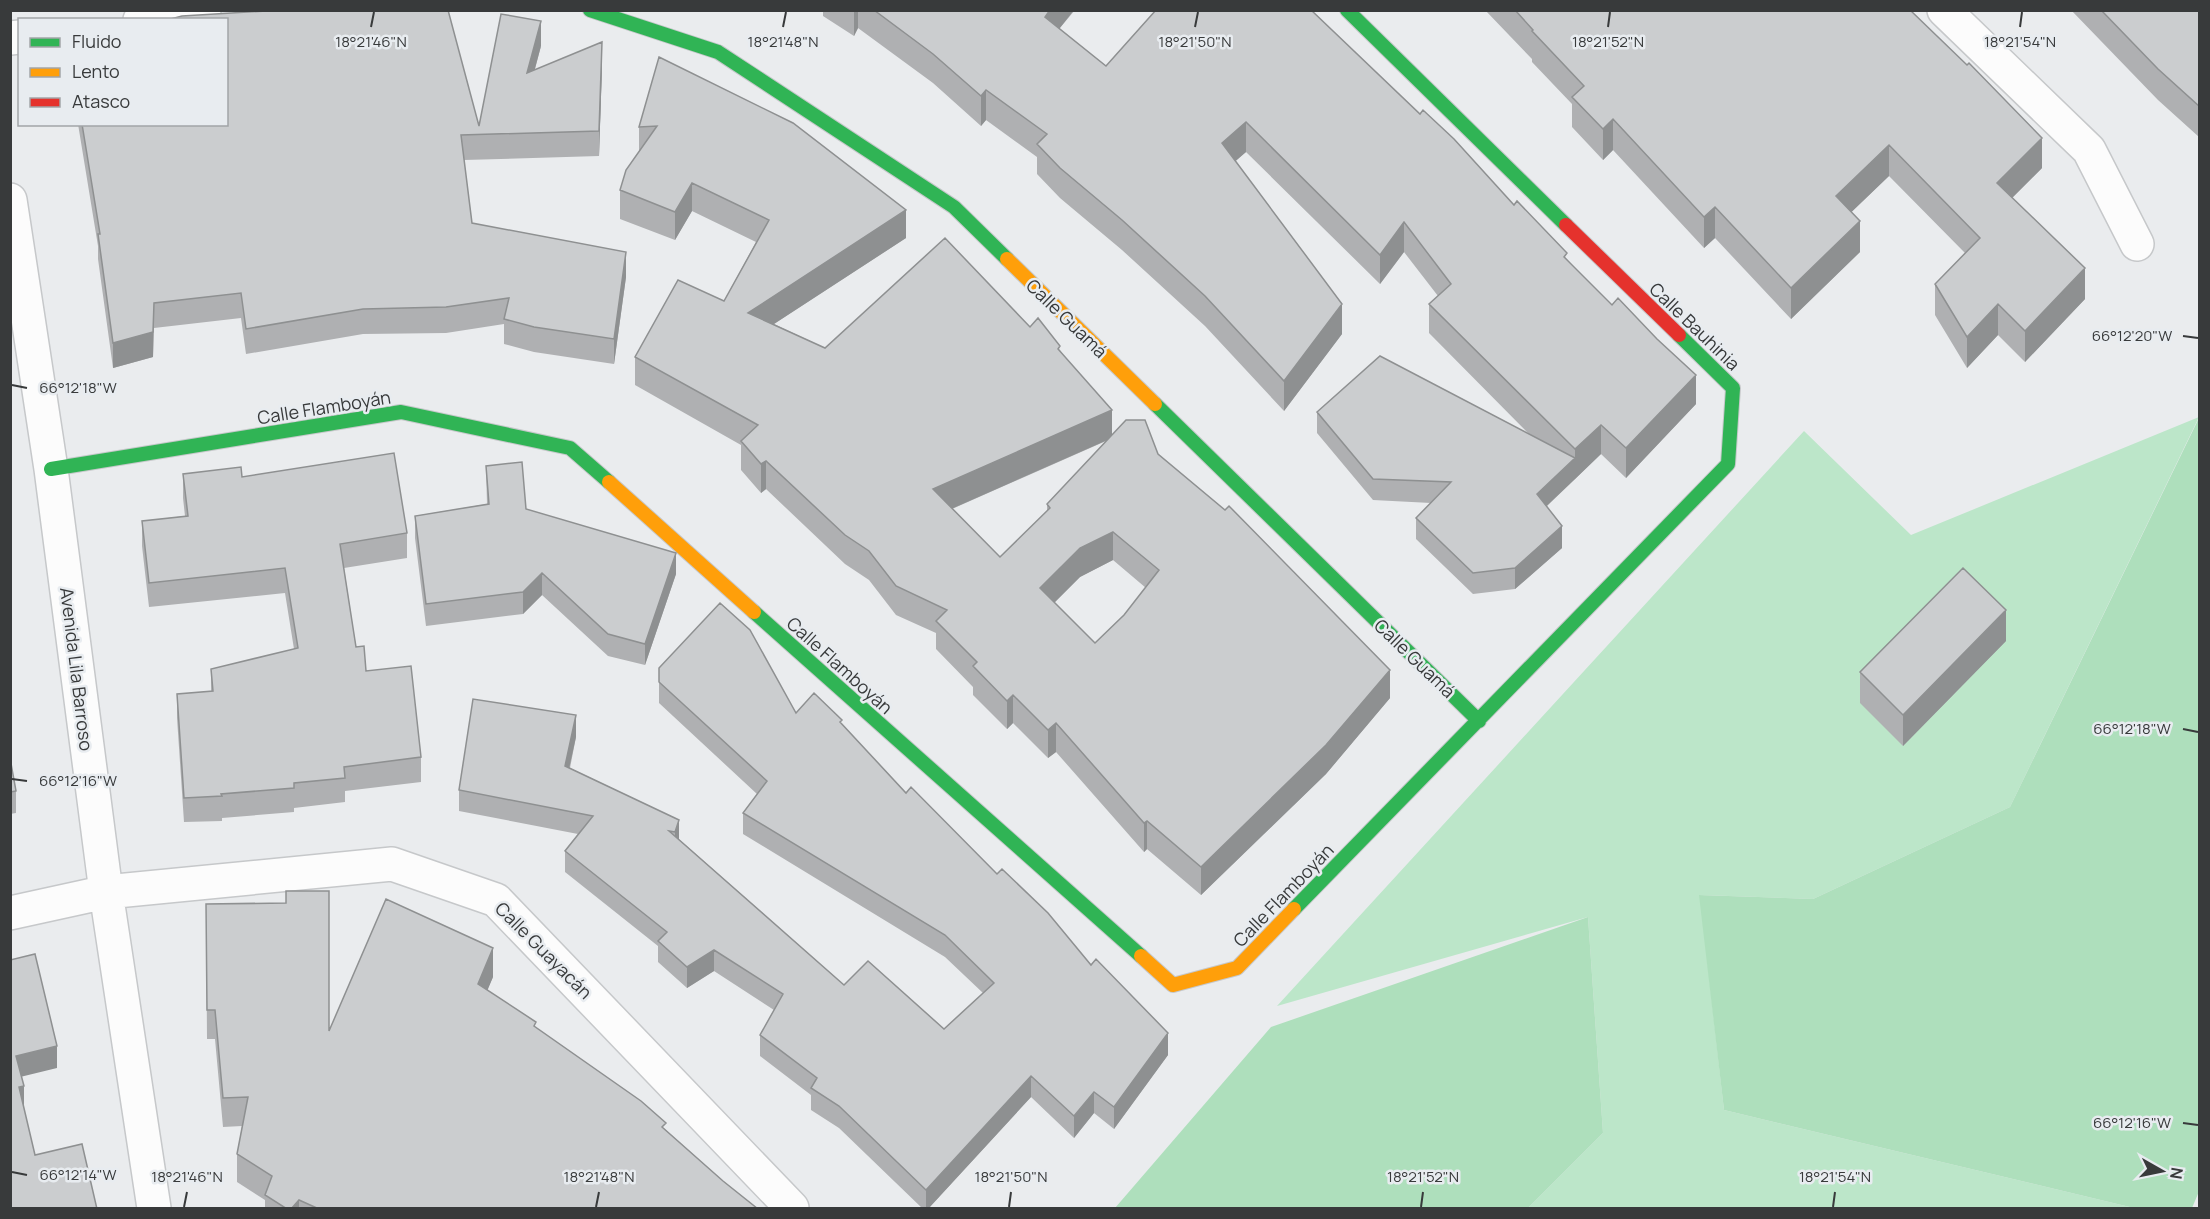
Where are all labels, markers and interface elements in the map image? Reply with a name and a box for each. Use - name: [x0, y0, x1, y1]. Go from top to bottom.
- legend: [18, 18, 228, 126]
- text: Fluido: [72, 29, 121, 53]
- text: 18°21'46"N: [335, 31, 407, 52]
- text: 18°21'48"N: [748, 31, 818, 52]
- text: 18°21'50"N: [1159, 31, 1231, 52]
- text: 18°21'52"N: [1572, 31, 1644, 52]
- text: 18°21'54"N: [1984, 31, 2056, 52]
- text: Lento: [72, 59, 120, 83]
- text: Atasco: [72, 89, 130, 113]
- street label: Calle Guamá: [1021, 273, 1113, 363]
- street label: Calle Bauhinia: [1645, 277, 1745, 375]
- text: 66°12'20"W: [2092, 325, 2172, 346]
- text: 66°12'18"W: [39, 377, 117, 398]
- street label: Calle Flamboyán: [256, 385, 392, 429]
- street label: Avenida Lila Barroso: [55, 586, 99, 752]
- street label: Calle Flamboyán: [782, 611, 898, 719]
- street label: Calle Guamá: [1369, 613, 1461, 703]
- text: 66°12'18"W: [2093, 718, 2171, 739]
- text: 66°12'16"W: [39, 770, 117, 791]
- street label: Calle Flamboyán: [1228, 838, 1338, 952]
- street label: Calle Guayacán: [490, 896, 598, 1004]
- text: 66°12'16"W: [2093, 1112, 2171, 1133]
- north arrow: [2132, 1141, 2192, 1201]
- text: 66°12'14"W: [39, 1164, 117, 1185]
- text: 18°21'46"N: [151, 1166, 223, 1187]
- text: 18°21'48"N: [564, 1166, 634, 1187]
- text: 18°21'50"N: [975, 1166, 1047, 1187]
- text: 18°21'52"N: [1387, 1166, 1459, 1187]
- text: 18°21'54"N: [1799, 1166, 1871, 1187]
- text: N: [2165, 1166, 2189, 1181]

